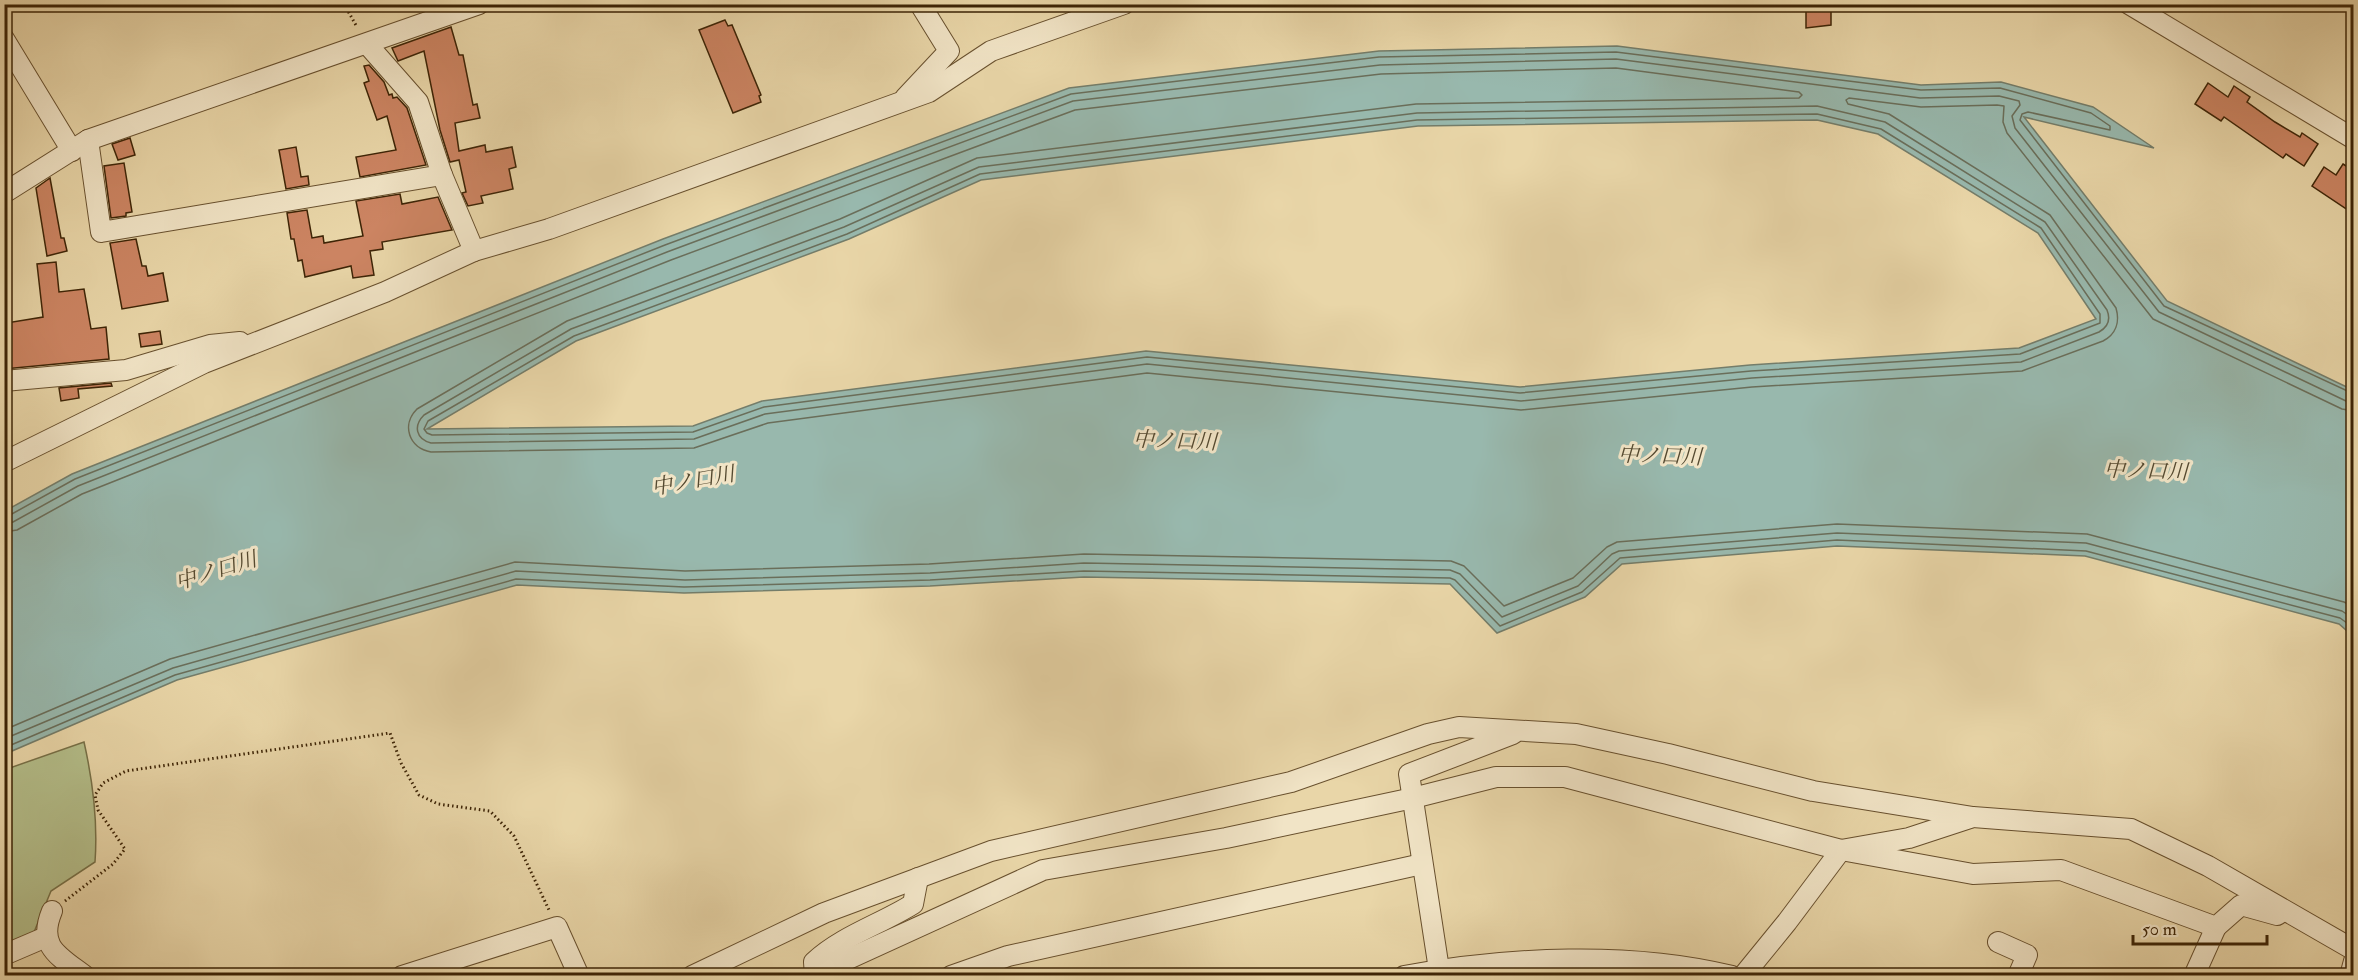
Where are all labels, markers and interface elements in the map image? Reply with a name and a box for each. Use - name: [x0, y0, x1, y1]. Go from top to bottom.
- water label: 中ノ口川: [1133, 426, 1219, 456]
- water label: 中ノ口川: [1618, 441, 1704, 471]
- water label: 中ノ口川: [2104, 456, 2190, 486]
- water label: 中ノ口川: [649, 460, 739, 502]
- water label: 中ノ口川: [172, 545, 262, 596]
- scale bar: [2133, 908, 2266, 946]
- text: 50 m: [2142, 918, 2177, 941]

